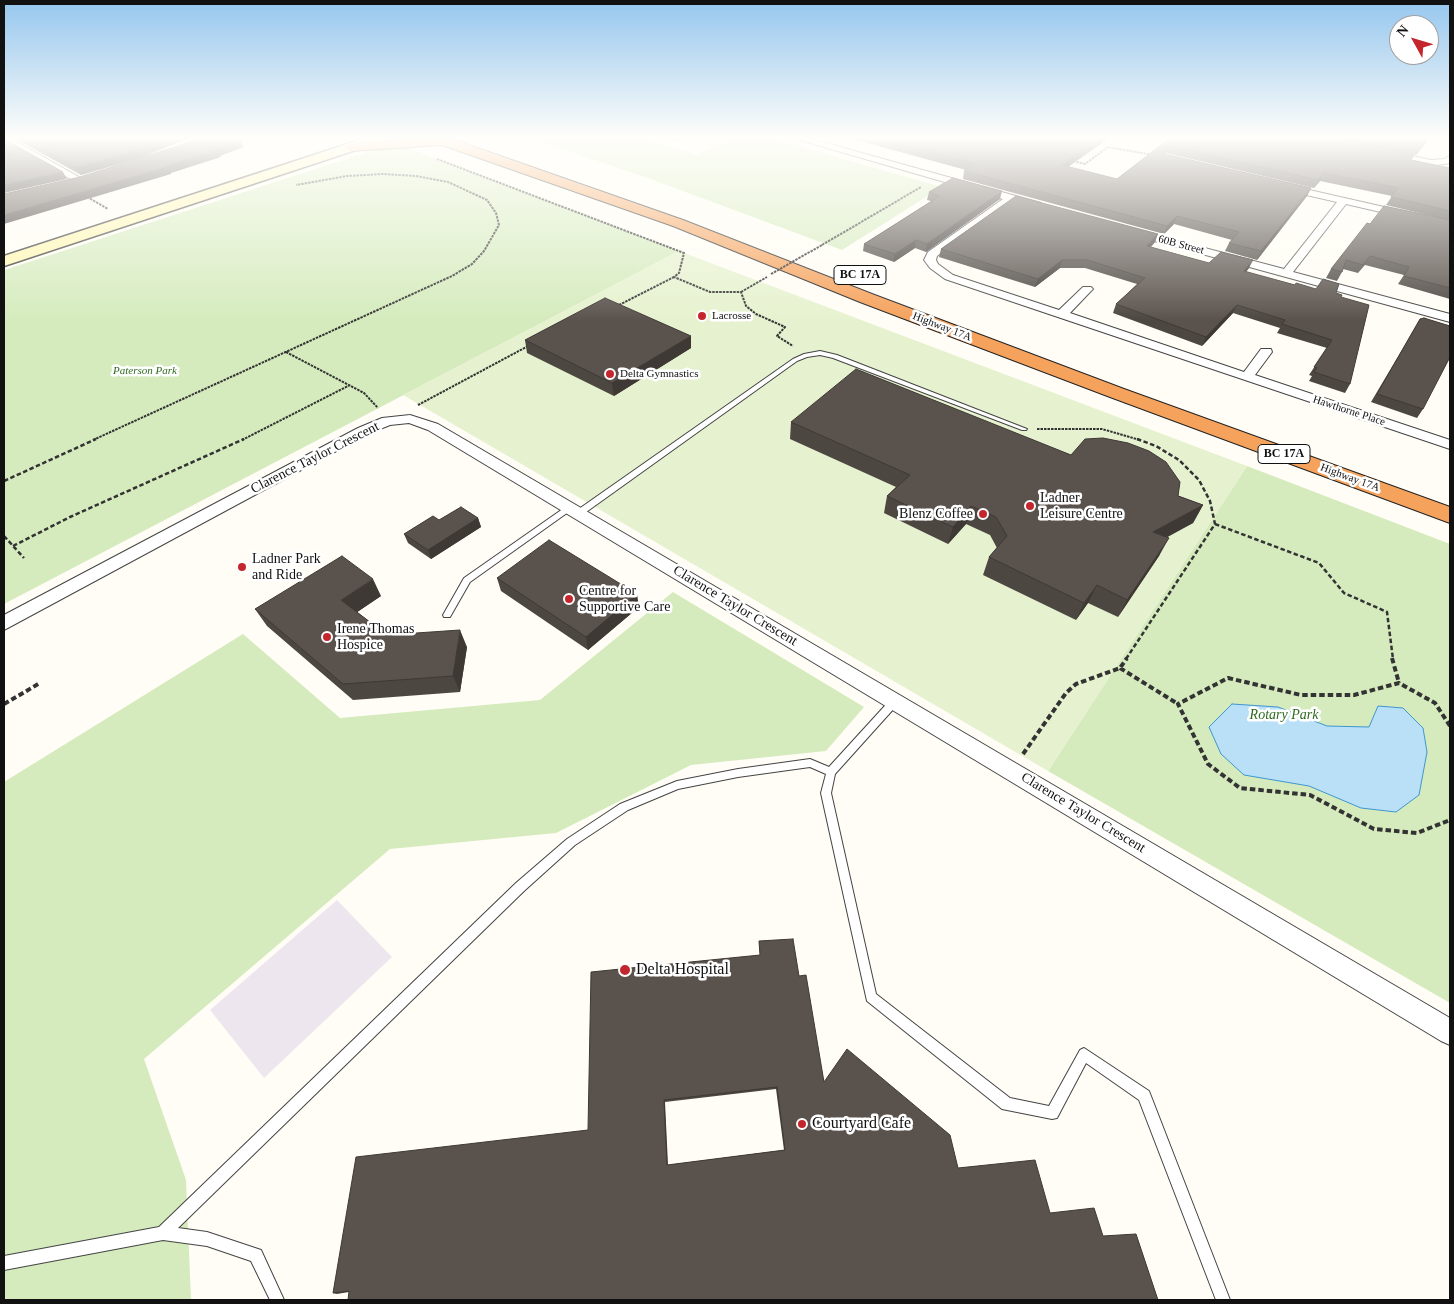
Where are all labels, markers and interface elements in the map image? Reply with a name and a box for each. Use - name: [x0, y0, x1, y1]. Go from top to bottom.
- north arrow: [1389, 15, 1439, 65]
- text: N: [1394, 22, 1412, 40]
- street label: 60B Street: [1157, 233, 1205, 257]
- road number: BC 17A: [834, 266, 886, 284]
- place label: Lacrosse: [712, 309, 751, 323]
- marker: Lacrosse: [696, 310, 708, 322]
- street label: Highway 17A: [911, 310, 973, 344]
- park label: Paterson Park: [113, 364, 177, 378]
- place label: Delta Gymnastics: [620, 367, 699, 381]
- marker: Delta Gymnastics: [604, 368, 616, 380]
- street label: Hawthorne Place: [1311, 393, 1387, 429]
- street label: Clarence Taylor Crescent: [248, 418, 382, 498]
- road number: BC 17A: [1258, 444, 1310, 464]
- street label: Highway 17A: [1319, 461, 1381, 495]
- place label: Ladner Leisure Centre: [1040, 490, 1123, 522]
- marker: Ladner Leisure Centre: [1024, 500, 1036, 512]
- place label: Blenz Coffee: [899, 506, 973, 522]
- marker: Blenz Coffee: [977, 508, 989, 520]
- place label: Ladner Park and Ride: [252, 551, 321, 584]
- marker: Ladner Park and Ride: [236, 561, 248, 573]
- street label: Clarence Taylor Crescent: [670, 562, 800, 650]
- place label: Centre for Supportive Care: [579, 583, 670, 616]
- marker: Centre for Supportive Care: [563, 593, 575, 605]
- place label: Irene Thomas Hospice: [337, 621, 414, 654]
- marker: Irene Thomas Hospice: [321, 631, 333, 643]
- park label: Rotary Park: [1250, 707, 1318, 723]
- street label: Clarence Taylor Crescent: [1018, 769, 1148, 857]
- place label: Delta Hospital: [636, 960, 729, 980]
- marker: Delta Hospital: [618, 963, 632, 977]
- place label: Courtyard Cafe: [812, 1114, 911, 1134]
- marker: Courtyard Cafe: [796, 1118, 808, 1130]

